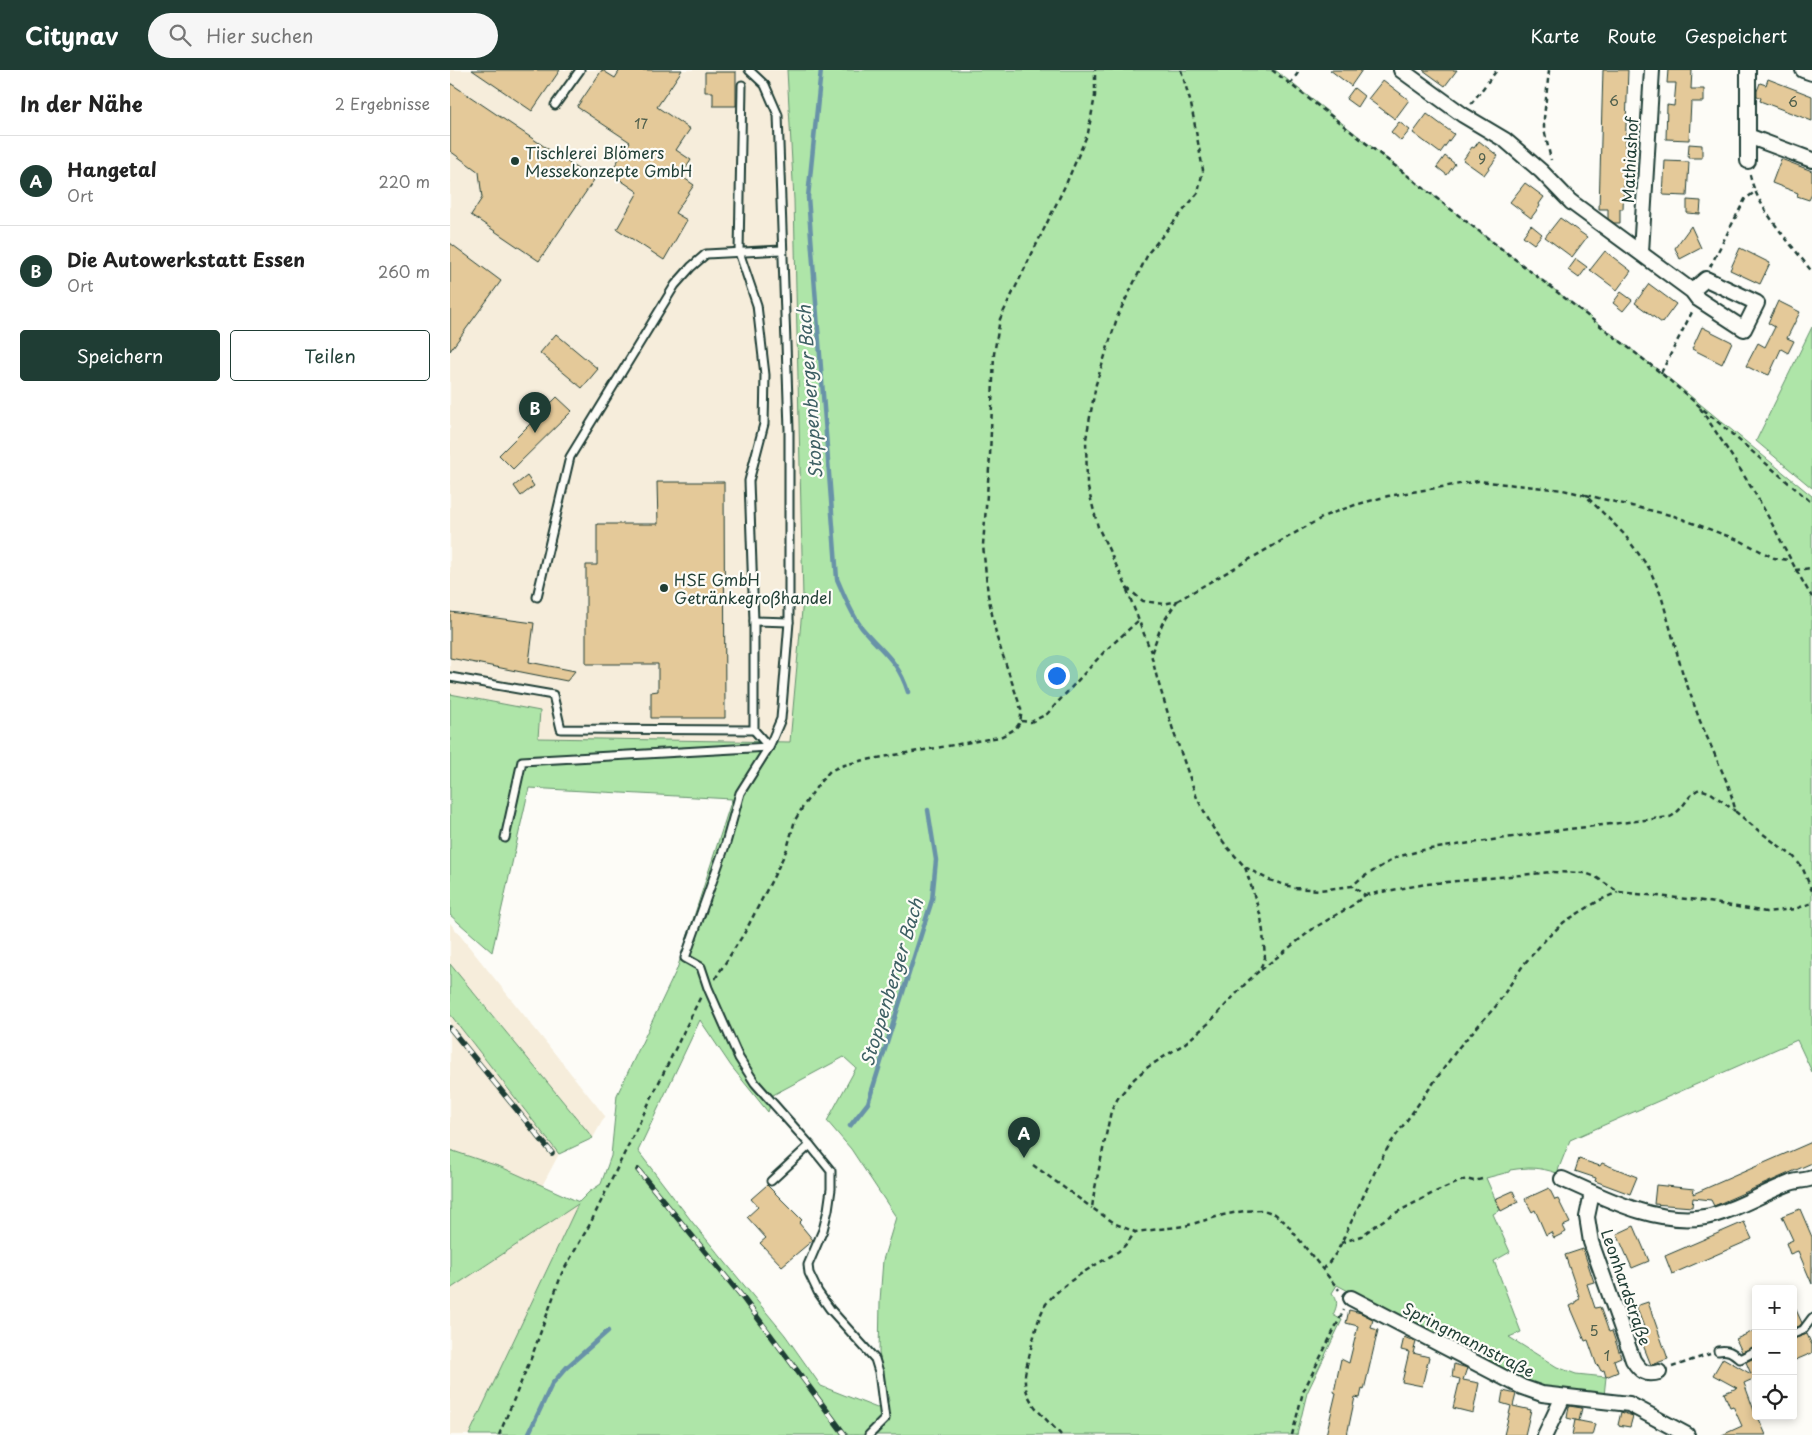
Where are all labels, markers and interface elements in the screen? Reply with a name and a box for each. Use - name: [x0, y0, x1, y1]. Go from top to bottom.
- search box: [148, 13, 498, 58]
- text: Citynav: [25, 17, 118, 53]
- icon: search: [166, 21, 194, 49]
- text: Hier suchen: [206, 21, 314, 49]
- text: Karte: [1531, 22, 1579, 49]
- text: Route: [1607, 22, 1657, 49]
- text: Gespeichert: [1685, 22, 1787, 49]
- text: In der Nähe: [20, 87, 142, 119]
- house number: 6: [1609, 90, 1619, 111]
- text: 2 Ergebnisse: [335, 91, 430, 115]
- house number: 6: [1788, 91, 1798, 112]
- house number: 17: [634, 113, 648, 134]
- street label: Mathiashof: [1615, 114, 1643, 204]
- place label: Tischlerei Blömers Messekonzepte GmbH: [525, 140, 692, 182]
- house number: 9: [1478, 148, 1486, 169]
- text: Hangetal: [67, 155, 157, 183]
- marker: Tischlerei Blömers Messekonzepte GmbH: [509, 155, 521, 167]
- text: A: [30, 169, 42, 193]
- text: 220 m: [379, 169, 430, 193]
- text: Ort: [67, 183, 94, 207]
- text: Die Autowerkstatt Essen: [67, 245, 305, 273]
- text: B: [31, 259, 41, 283]
- text: 260 m: [378, 259, 430, 283]
- text: Ort: [67, 273, 94, 297]
- water label: Stoppenberger Bach: [789, 304, 829, 480]
- button: Speichern: [20, 330, 220, 381]
- button: Teilen: [230, 330, 430, 381]
- pin: B: [519, 392, 551, 433]
- place label: HSE GmbH Getränkegroßhandel: [674, 567, 832, 609]
- marker: HSE GmbH Getränkegroßhandel: [658, 582, 670, 594]
- your location: [1044, 663, 1070, 689]
- water label: Stoppenberger Bach: [853, 894, 929, 1069]
- pin: A: [1008, 1117, 1040, 1158]
- street label: Leonhardstraße: [1596, 1226, 1658, 1348]
- map controls: [1752, 1285, 1797, 1420]
- button: +: [1752, 1285, 1797, 1330]
- street label: Springmannstraße: [1399, 1295, 1539, 1383]
- house number: 5: [1589, 1320, 1599, 1341]
- button: −: [1752, 1330, 1797, 1375]
- house number: 1: [1604, 1345, 1610, 1366]
- button: locate: [1752, 1375, 1797, 1420]

